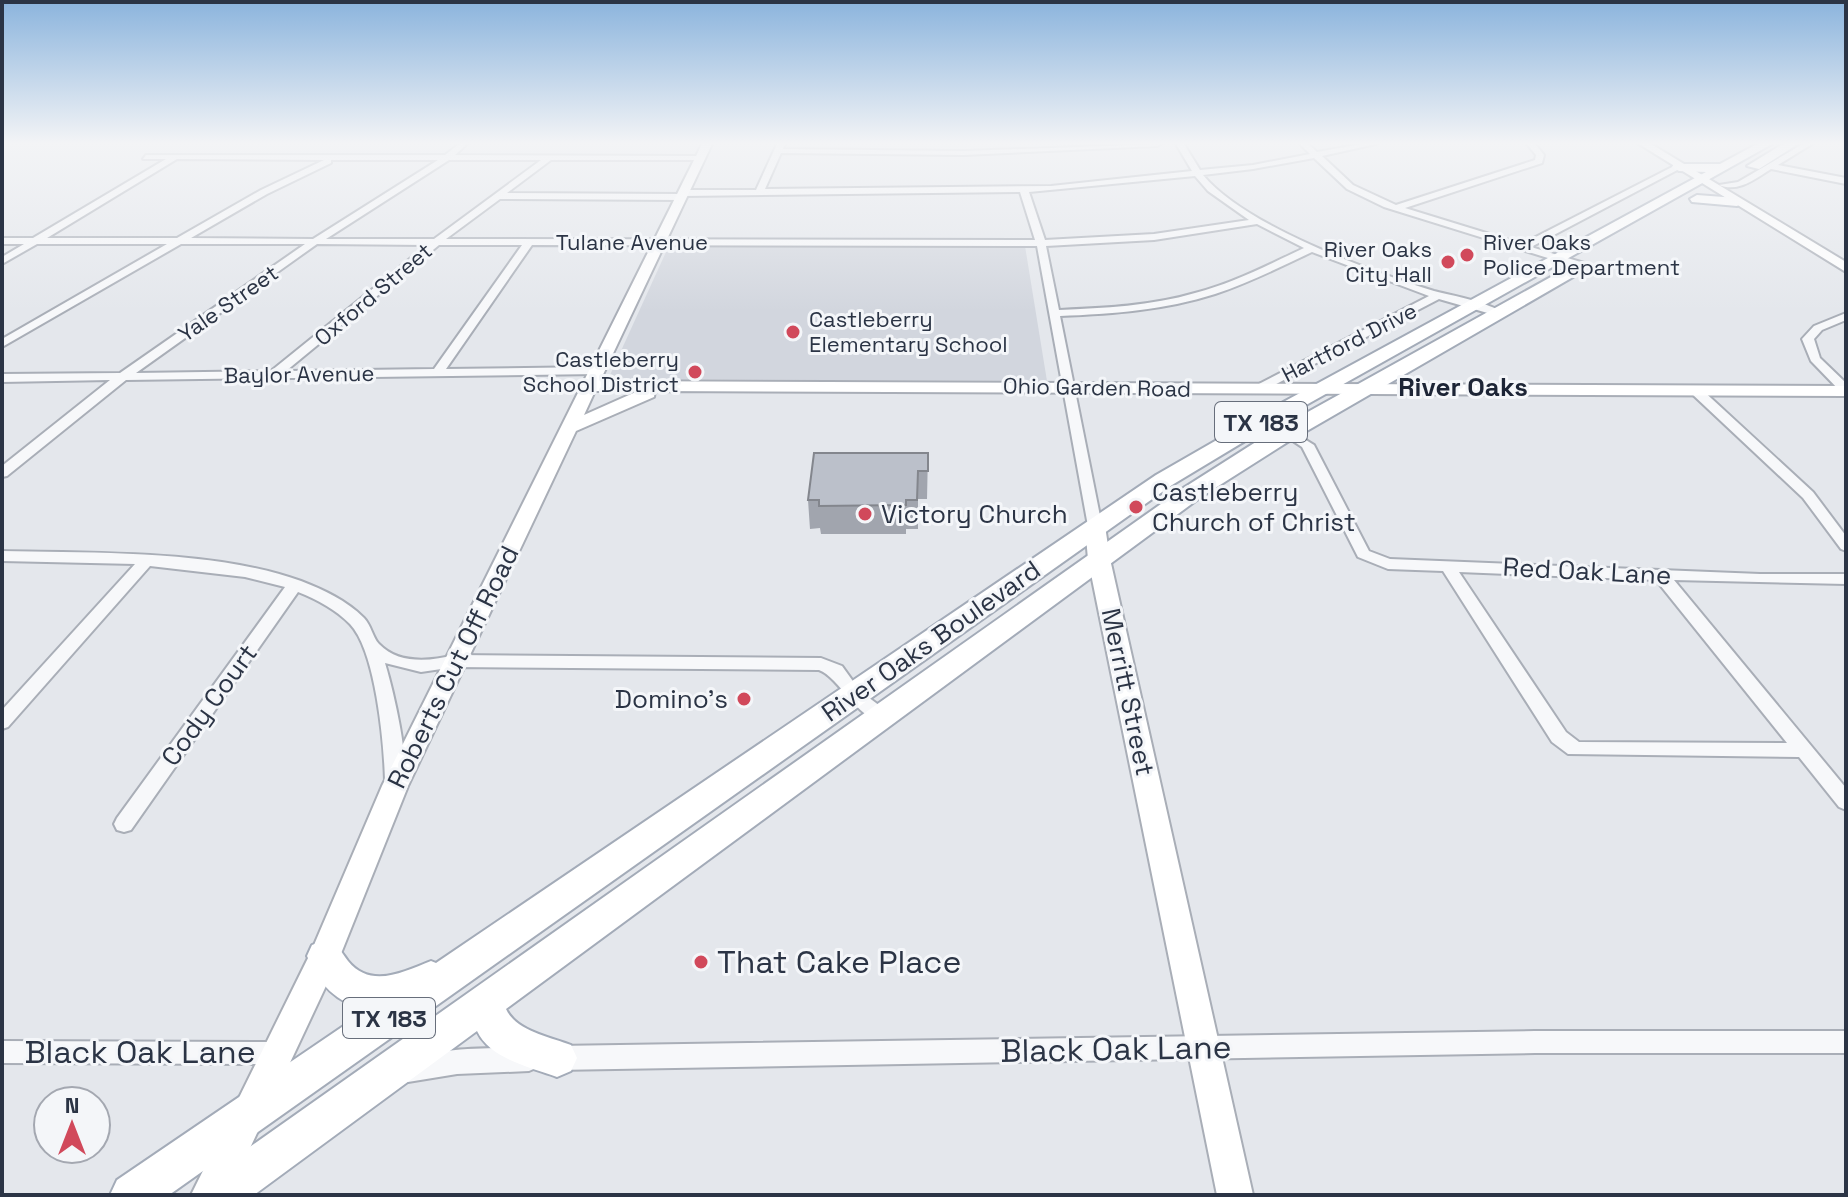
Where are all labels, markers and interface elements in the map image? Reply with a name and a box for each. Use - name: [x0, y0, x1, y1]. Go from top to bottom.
- street label: Tulane Avenue: [556, 228, 708, 256]
- place label: River Oaks Police Department: [1483, 228, 1680, 281]
- place label: River Oaks City Hall: [1324, 235, 1432, 288]
- street label: Oxford Street: [308, 237, 438, 351]
- marker: River Oaks Police Department: [1458, 246, 1476, 264]
- marker: River Oaks City Hall: [1439, 253, 1457, 271]
- street label: Yale Street: [173, 258, 283, 348]
- street label: Hartford Drive: [1277, 296, 1421, 388]
- place label: Castleberry Elementary School: [809, 305, 1008, 358]
- marker: Castleberry Elementary School: [784, 323, 802, 341]
- place label: Castleberry School District: [523, 345, 679, 398]
- street label: Baylor Avenue: [223, 359, 375, 389]
- marker: Castleberry School District: [686, 363, 704, 381]
- district label: River Oaks: [1398, 370, 1528, 404]
- street label: Ohio Garden Road: [1003, 371, 1191, 403]
- road number: TX 183: [1215, 402, 1307, 442]
- place label: Castleberry Church of Christ: [1152, 475, 1356, 539]
- place label: Victory Church: [881, 497, 1068, 531]
- marker: Castleberry Church of Christ: [1127, 498, 1145, 516]
- marker: Victory Church: [856, 505, 874, 523]
- street label: Roberts Cut Off Road: [379, 540, 527, 794]
- street label: Red Oak Lane: [1502, 550, 1672, 592]
- street label: River Oaks Boulevard: [815, 553, 1047, 729]
- street label: Merritt Street: [1094, 605, 1162, 779]
- street label: Cody Court: [153, 637, 265, 773]
- place label: Domino's: [615, 682, 728, 716]
- marker: Domino's: [735, 690, 753, 708]
- place label: That Cake Place: [717, 942, 961, 982]
- marker: That Cake Place: [692, 953, 710, 971]
- road number: TX 183: [343, 998, 435, 1038]
- street label: Black Oak Lane: [1000, 1027, 1232, 1071]
- street label: Black Oak Lane: [24, 1032, 256, 1072]
- north arrow: [32, 1085, 112, 1165]
- text: N: [65, 1091, 79, 1119]

